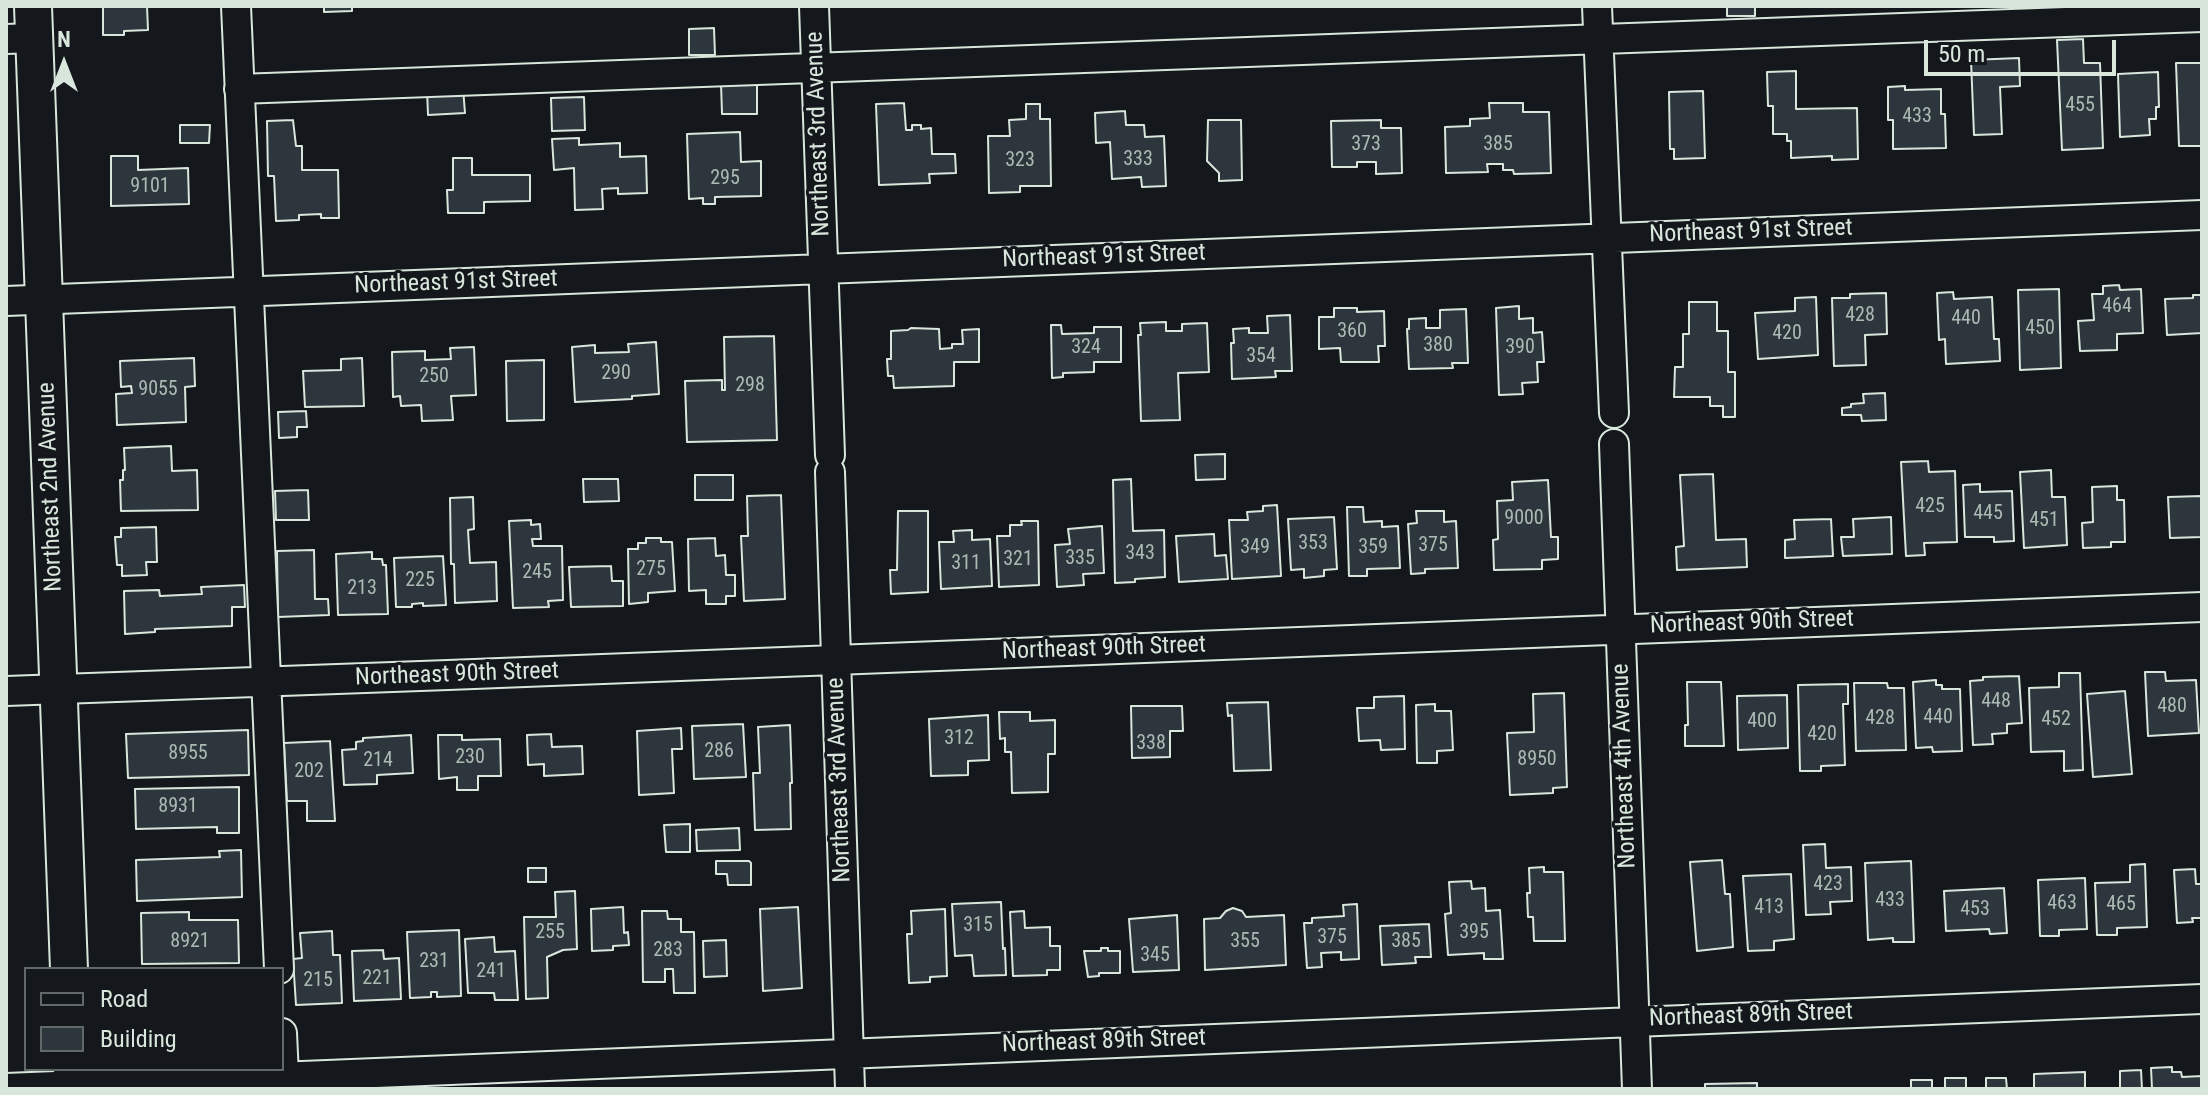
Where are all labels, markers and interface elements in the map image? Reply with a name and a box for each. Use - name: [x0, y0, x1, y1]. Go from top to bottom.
- north arrow: [24, 24, 104, 104]
- scale bar: [1928, 24, 2120, 74]
- text: N: [57, 27, 71, 52]
- street label: Northeast 3rd Avenue: [801, 31, 837, 237]
- text: 50 m: [1938, 40, 1985, 68]
- house number: 455: [2065, 94, 2095, 118]
- house number: 433: [1902, 105, 1932, 129]
- house number: 373: [1351, 133, 1381, 157]
- house number: 385: [1483, 133, 1513, 157]
- house number: 333: [1123, 148, 1153, 172]
- house number: 323: [1005, 149, 1035, 173]
- house number: 295: [710, 167, 740, 191]
- house number: 9101: [130, 175, 170, 199]
- street label: Northeast 91st Street: [1649, 214, 1853, 250]
- street label: Northeast 91st Street: [1002, 239, 1206, 275]
- street label: Northeast 91st Street: [354, 265, 558, 301]
- house number: 464: [2102, 295, 2132, 319]
- house number: 428: [1845, 304, 1875, 328]
- house number: 440: [1951, 307, 1981, 331]
- house number: 450: [2025, 317, 2055, 341]
- house number: 360: [1337, 320, 1367, 344]
- house number: 420: [1772, 322, 1802, 346]
- house number: 380: [1423, 334, 1453, 358]
- house number: 324: [1071, 336, 1101, 360]
- house number: 390: [1505, 336, 1535, 360]
- house number: 354: [1246, 345, 1276, 369]
- house number: 290: [601, 362, 631, 386]
- house number: 250: [419, 365, 449, 389]
- house number: 298: [735, 374, 765, 398]
- house number: 9055: [138, 378, 178, 402]
- street label: Northeast 2nd Avenue: [33, 382, 69, 592]
- house number: 425: [1915, 495, 1945, 519]
- house number: 445: [1973, 502, 2003, 526]
- house number: 9000: [1504, 507, 1544, 531]
- house number: 451: [2029, 509, 2059, 533]
- house number: 353: [1298, 532, 1328, 556]
- house number: 375: [1418, 534, 1448, 558]
- house number: 349: [1240, 536, 1270, 560]
- house number: 359: [1358, 536, 1388, 560]
- house number: 343: [1125, 542, 1155, 566]
- house number: 335: [1065, 547, 1095, 571]
- house number: 321: [1003, 548, 1033, 572]
- house number: 311: [951, 552, 981, 576]
- house number: 275: [636, 558, 666, 582]
- house number: 245: [522, 561, 552, 585]
- house number: 225: [405, 569, 435, 593]
- house number: 213: [347, 577, 377, 601]
- street label: Northeast 90th Street: [1650, 605, 1854, 641]
- street label: Northeast 90th Street: [1002, 631, 1206, 667]
- street label: Northeast 90th Street: [355, 657, 559, 693]
- street label: Northeast 4th Avenue: [1607, 663, 1643, 869]
- street label: Northeast 3rd Avenue: [822, 677, 858, 883]
- house number: 448: [1981, 690, 2011, 714]
- house number: 480: [2157, 695, 2187, 719]
- house number: 440: [1923, 706, 1953, 730]
- house number: 428: [1865, 707, 1895, 731]
- house number: 452: [2041, 708, 2071, 732]
- house number: 400: [1747, 710, 1777, 734]
- house number: 420: [1807, 723, 1837, 747]
- house number: 312: [944, 727, 974, 751]
- house number: 338: [1136, 732, 1166, 756]
- house number: 286: [704, 740, 734, 764]
- house number: 8955: [168, 742, 208, 766]
- house number: 230: [455, 746, 485, 770]
- house number: 8950: [1517, 748, 1557, 772]
- house number: 214: [363, 749, 393, 773]
- house number: 202: [294, 760, 324, 784]
- house number: 8931: [158, 795, 198, 819]
- house number: 423: [1813, 873, 1843, 897]
- house number: 433: [1875, 889, 1905, 913]
- house number: 463: [2047, 892, 2077, 916]
- house number: 465: [2106, 893, 2136, 917]
- house number: 413: [1754, 896, 1784, 920]
- house number: 453: [1960, 898, 1990, 922]
- house number: 315: [963, 914, 993, 938]
- house number: 255: [535, 921, 565, 945]
- house number: 395: [1459, 921, 1489, 945]
- house number: 375: [1317, 926, 1347, 950]
- house number: 8921: [170, 930, 210, 954]
- house number: 355: [1230, 930, 1260, 954]
- house number: 385: [1391, 930, 1421, 954]
- house number: 283: [653, 939, 683, 963]
- house number: 345: [1140, 944, 1170, 968]
- house number: 231: [419, 950, 449, 974]
- house number: 241: [476, 960, 506, 984]
- legend: [24, 967, 284, 1071]
- house number: 221: [362, 967, 392, 991]
- house number: 215: [303, 969, 333, 993]
- text: Road: [100, 985, 148, 1013]
- street label: Northeast 89th Street: [1649, 998, 1853, 1034]
- street label: Northeast 89th Street: [1002, 1024, 1206, 1060]
- text: Building: [100, 1025, 177, 1053]

